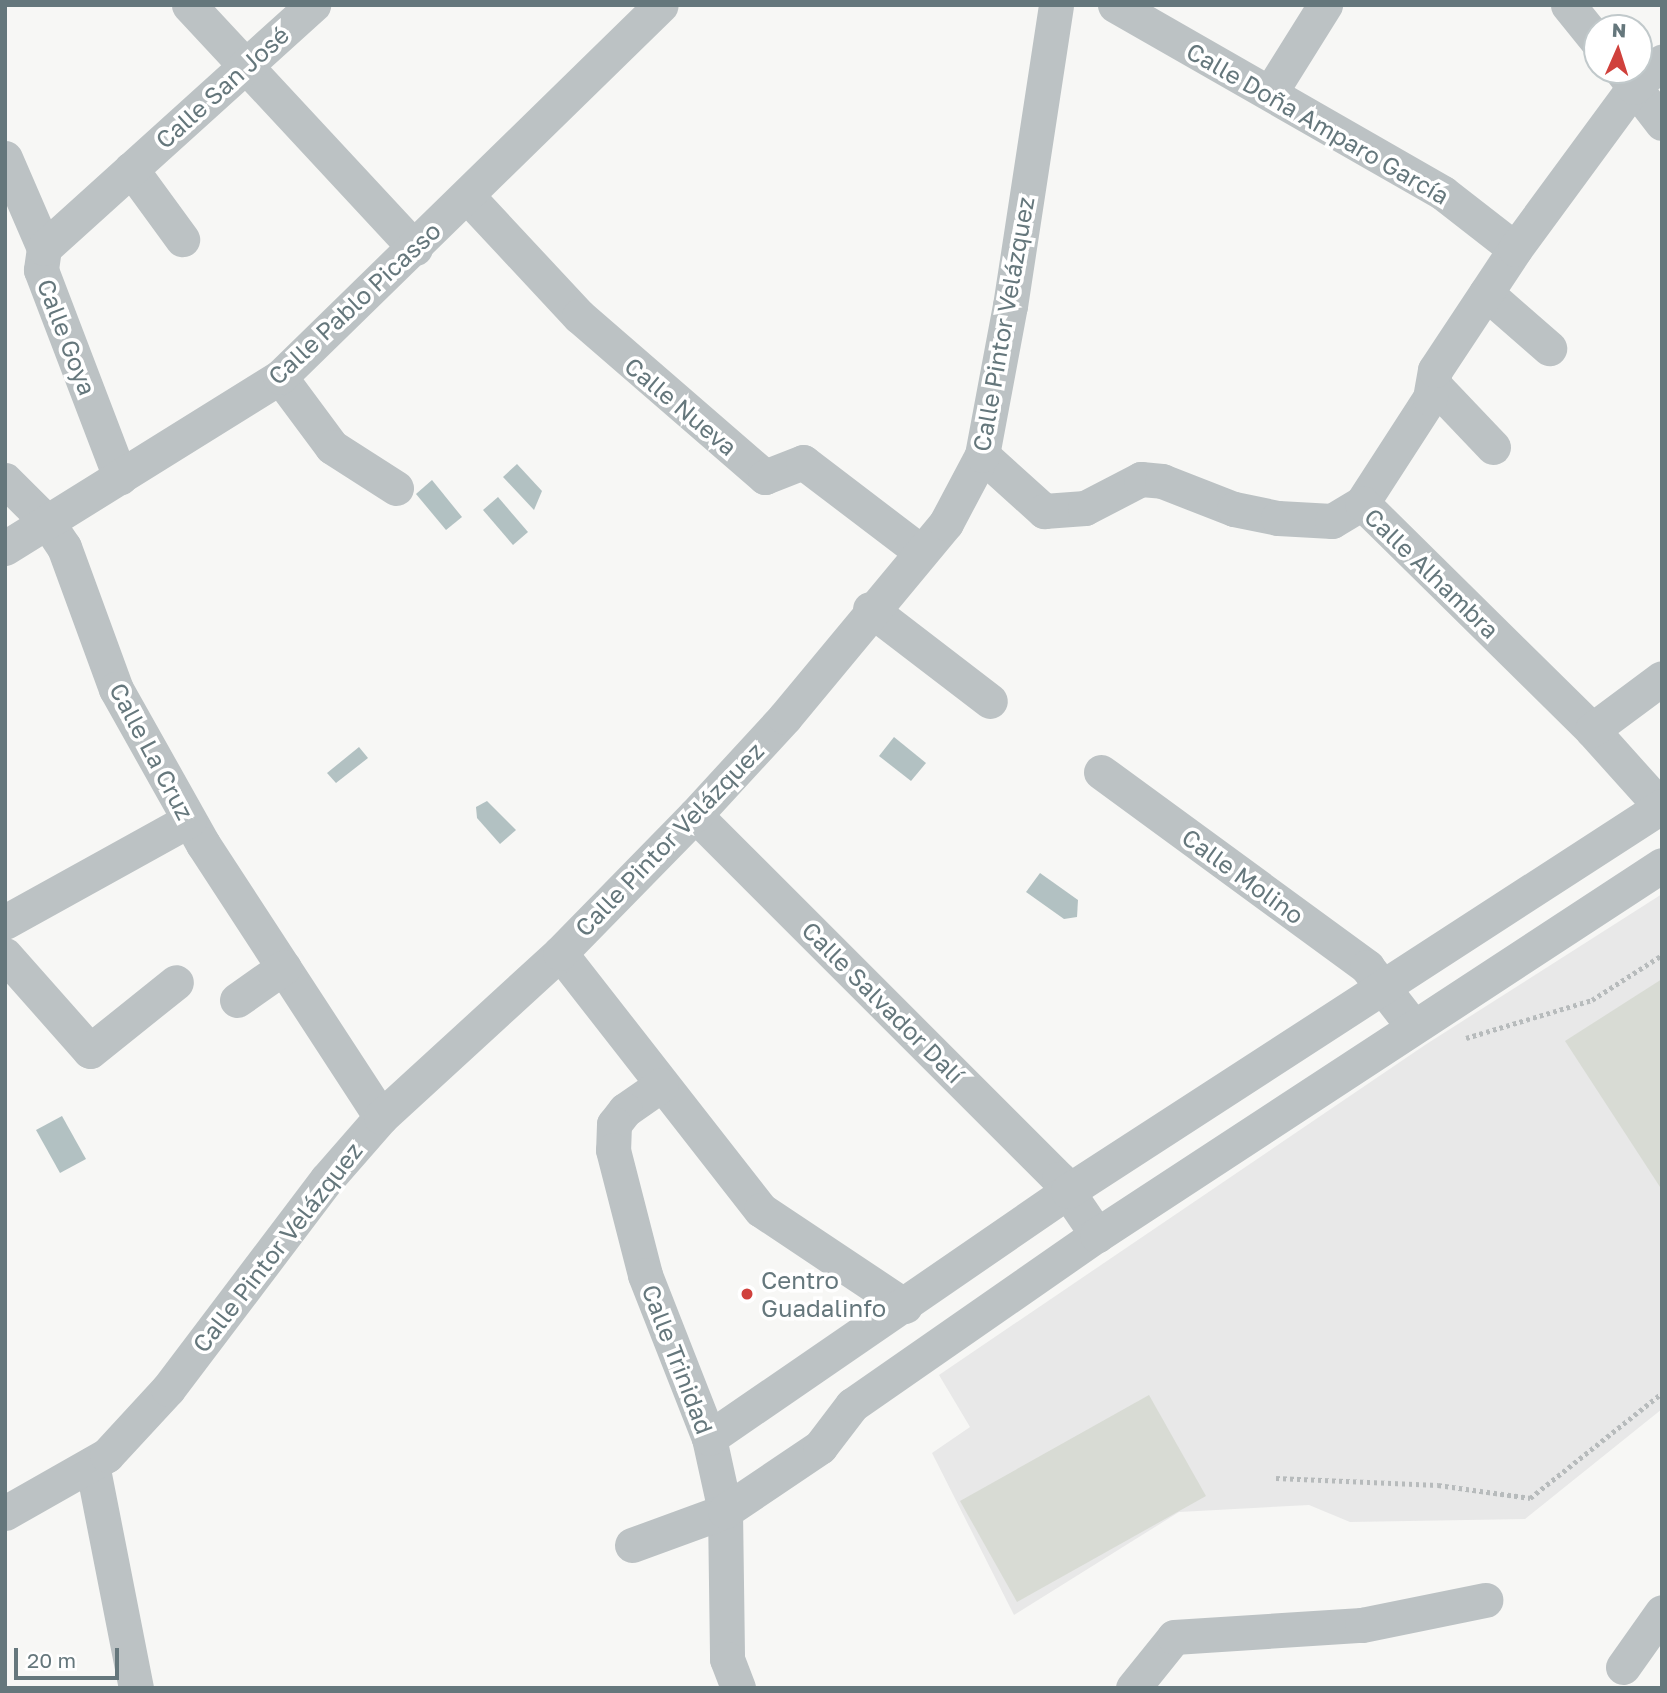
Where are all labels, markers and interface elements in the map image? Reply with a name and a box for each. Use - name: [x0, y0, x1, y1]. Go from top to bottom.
- north arrow: [1583, 14, 1653, 84]
- text: N: [1611, 18, 1627, 41]
- street label: Calle San José: [150, 20, 294, 154]
- street label: Calle Doña Amparo García: [1182, 36, 1454, 210]
- street label: Calle Pintor Velázquez: [966, 194, 1040, 454]
- street label: Calle Pablo Picasso: [262, 216, 446, 390]
- street label: Calle Goya: [32, 275, 102, 399]
- street label: Calle Nueva: [619, 351, 743, 461]
- street label: Calle Alhambra: [1359, 502, 1505, 644]
- street label: Calle La Cruz: [104, 678, 200, 824]
- street label: Calle Pintor Velázquez: [569, 736, 769, 942]
- street label: Calle Molino: [1177, 822, 1309, 930]
- street label: Calle Salvador Dalí: [796, 915, 970, 1089]
- street label: Calle Pintor Velázquez: [186, 1136, 368, 1358]
- place label: Centro Guadalinfo: [761, 1266, 886, 1322]
- street label: Calle Trinidad: [636, 1280, 720, 1438]
- marker: Centro Guadalinfo: [739, 1286, 755, 1302]
- scale bar: [18, 1634, 122, 1678]
- text: 20 m: [27, 1647, 76, 1673]

